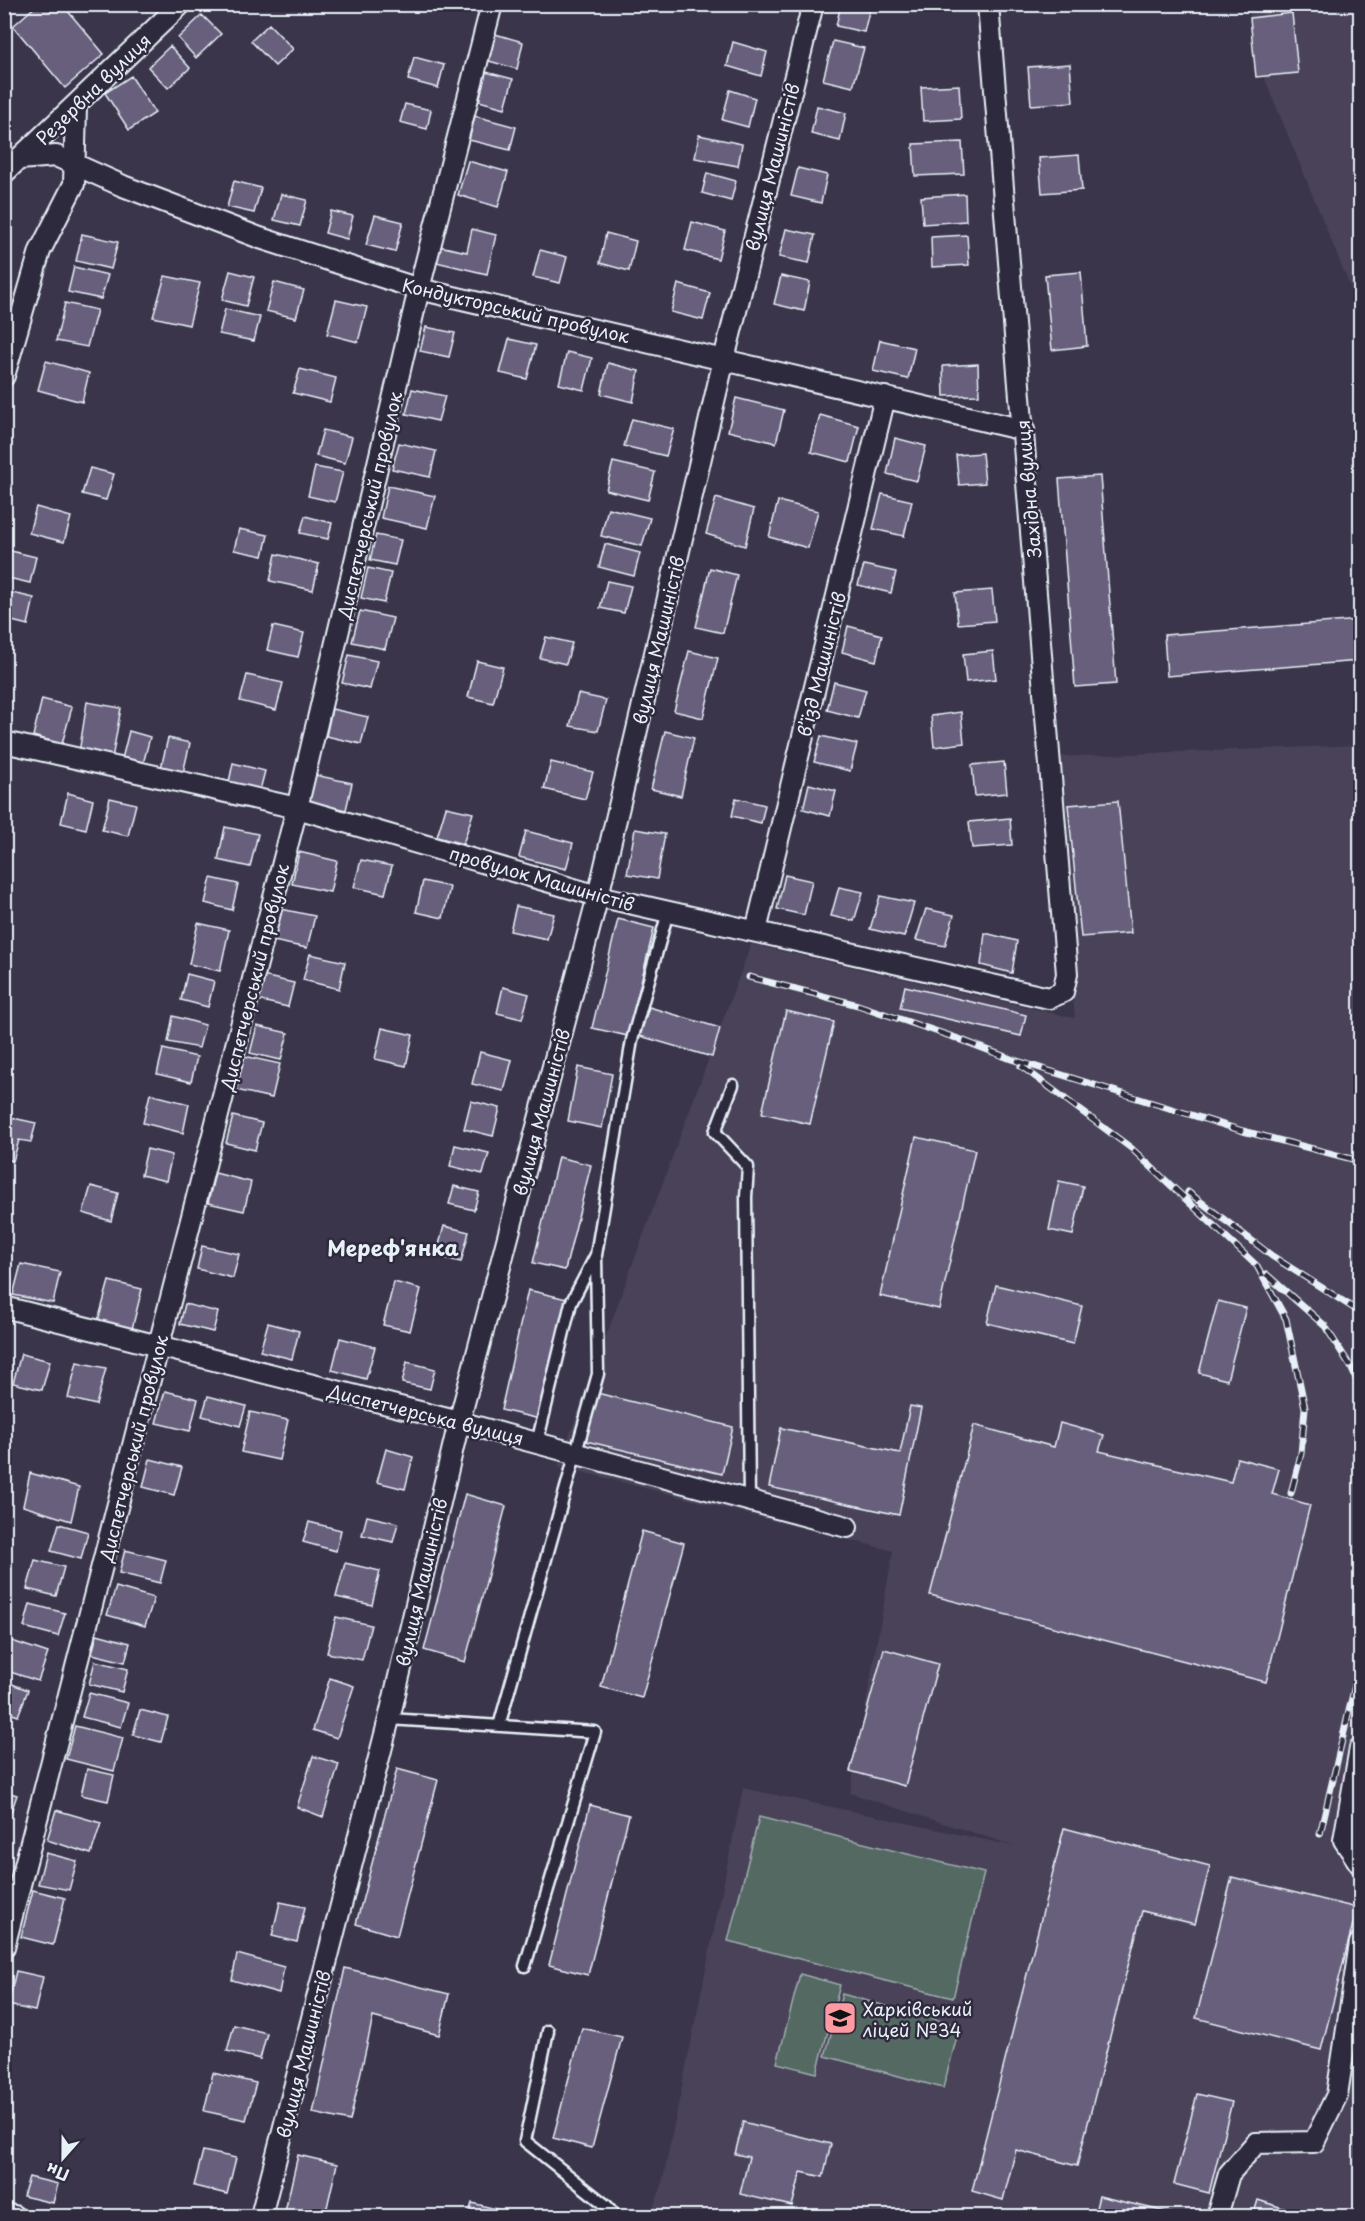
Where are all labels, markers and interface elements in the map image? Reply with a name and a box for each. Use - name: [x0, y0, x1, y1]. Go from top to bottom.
- street label: Резервна вулиця: [29, 27, 157, 151]
- street label: вулиця Машиністів: [738, 80, 806, 254]
- street label: Кондукторський провулок: [400, 271, 633, 349]
- street label: Диспетчерський провулок: [329, 388, 408, 622]
- street label: Західна вулиця: [1009, 419, 1047, 559]
- street label: вулиця Машиністів: [626, 553, 690, 727]
- street label: в’їзд Машиністів: [790, 589, 852, 739]
- street label: провулок Машиністів: [446, 839, 638, 917]
- street label: Диспетчерський провулок: [213, 861, 295, 1094]
- street label: вулиця Машиністів: [506, 1025, 576, 1199]
- district label: Мереф'янка: [327, 1231, 459, 1263]
- street label: Диспетчерський провулок: [92, 1332, 174, 1565]
- street label: Диспетчерська вулиця: [324, 1376, 527, 1451]
- street label: вулиця Машиністів: [389, 1495, 453, 1669]
- street label: вулиця Машиністів: [269, 1967, 337, 2141]
- place label: Харківський ліцей №34: [862, 1995, 972, 2043]
- school or university icon: Харківський ліцей №34: [822, 2000, 858, 2036]
- north arrow: [33, 2128, 93, 2188]
- text: Пн: [42, 2158, 72, 2188]

